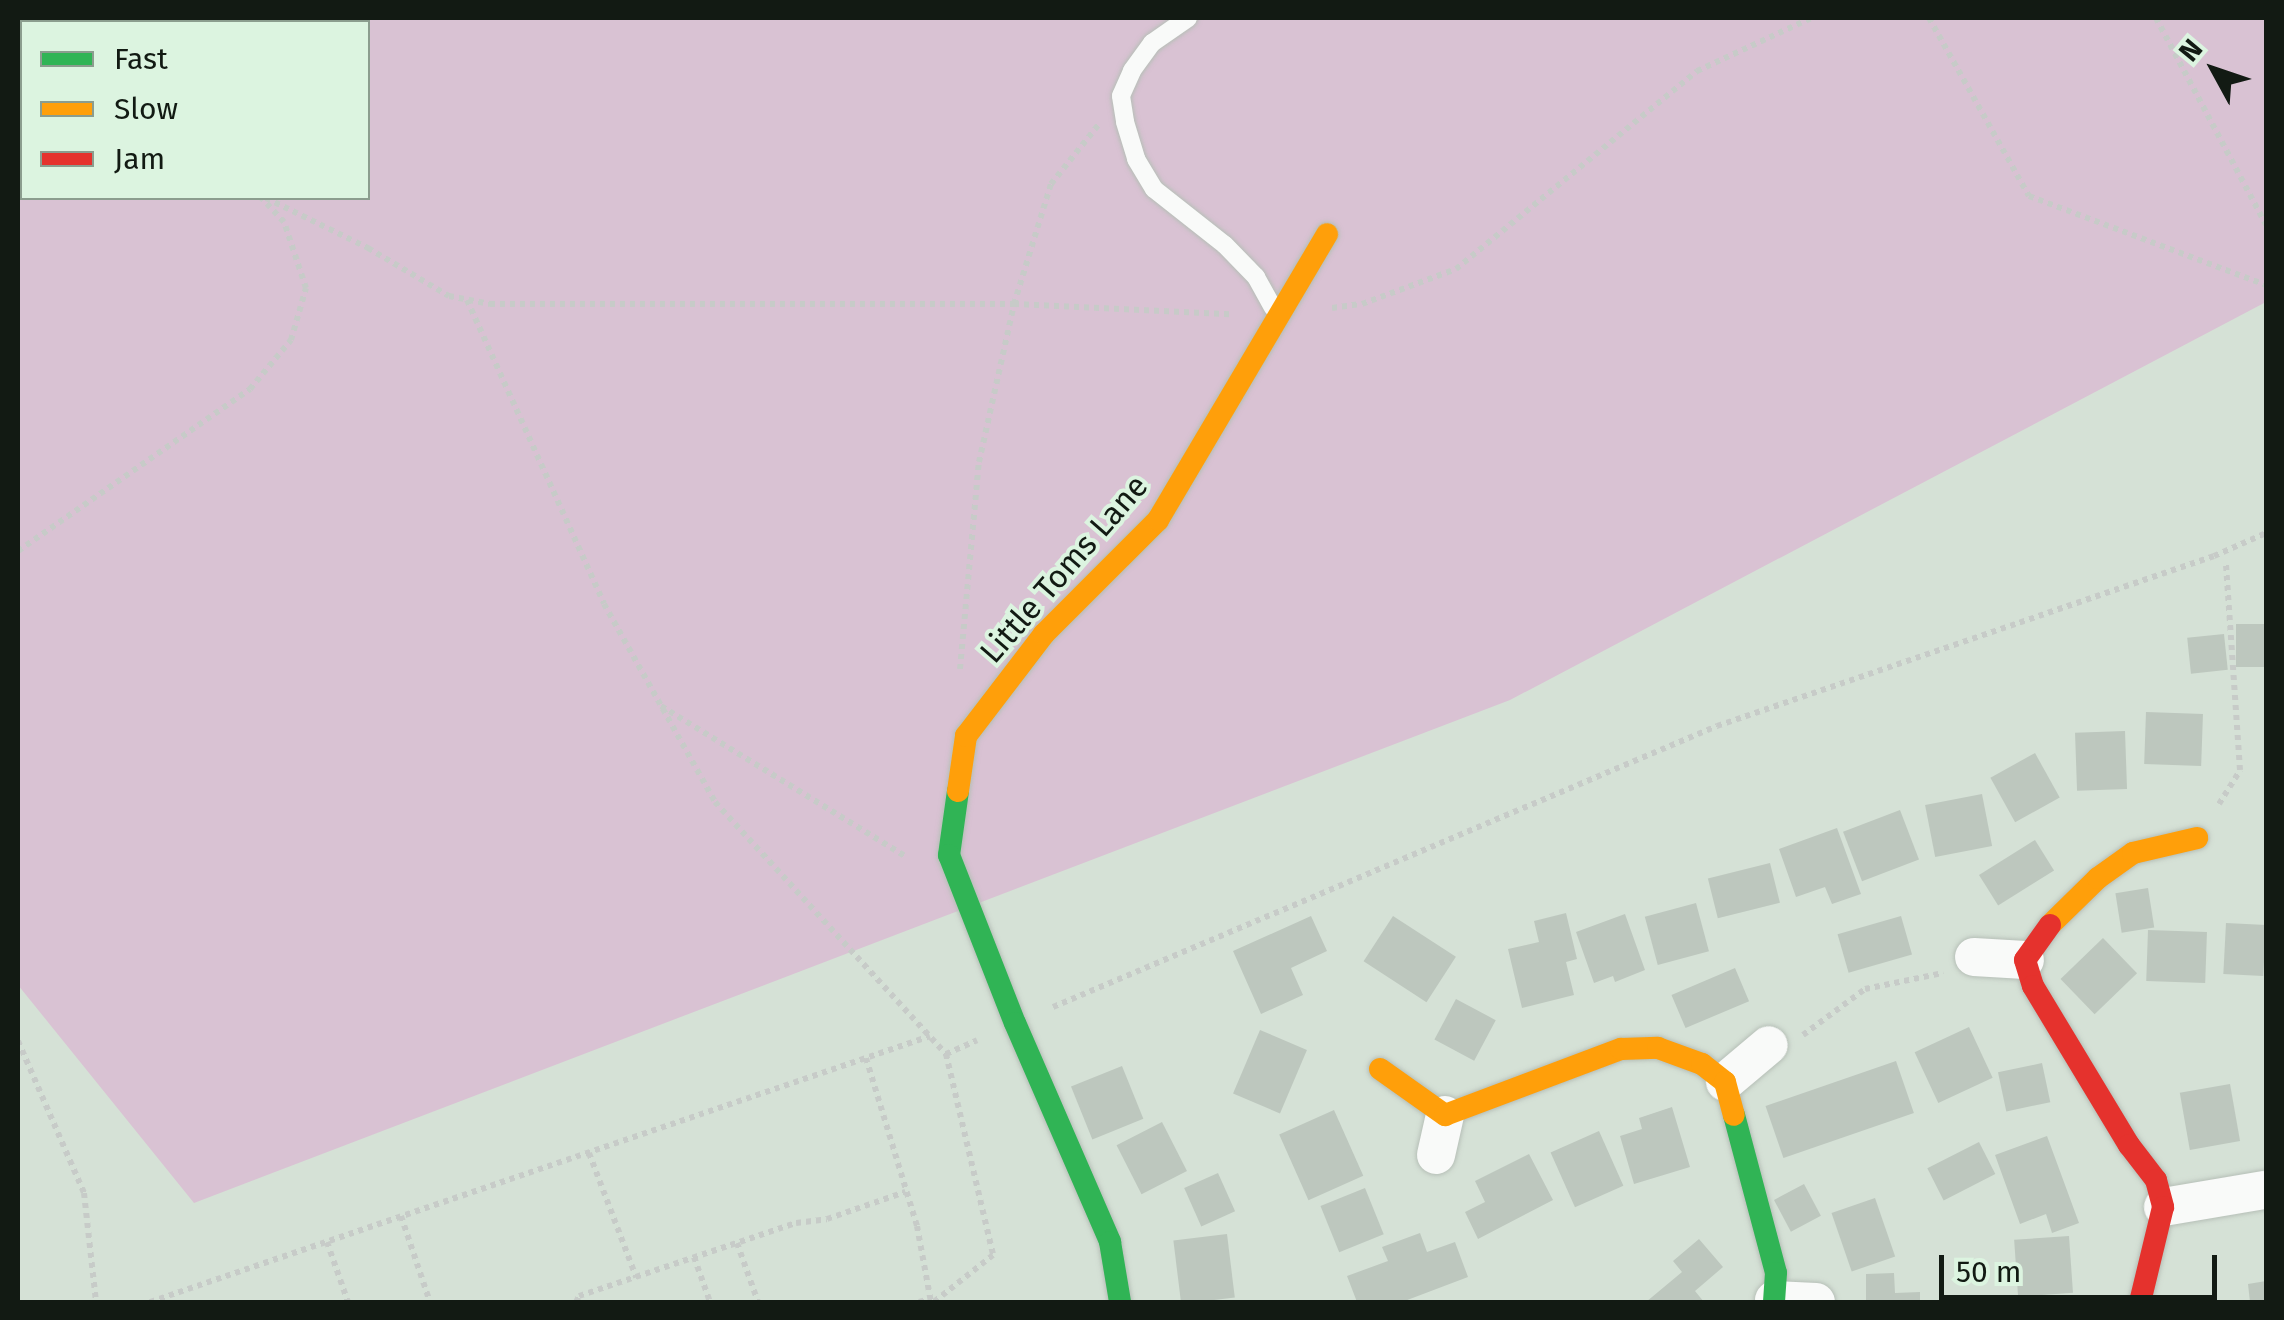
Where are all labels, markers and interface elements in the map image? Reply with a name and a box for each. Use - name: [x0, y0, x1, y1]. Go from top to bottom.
- legend: [20, 20, 370, 200]
- north arrow: [2164, 20, 2264, 120]
- text: N: [2172, 33, 2209, 68]
- text: Fast: [114, 41, 168, 77]
- text: Slow: [114, 91, 178, 127]
- text: Jam: [114, 141, 165, 177]
- street label: Little Toms Lane: [972, 467, 1156, 671]
- scale bar: [1944, 1235, 2222, 1297]
- text: 50 m: [1956, 1254, 2021, 1290]

